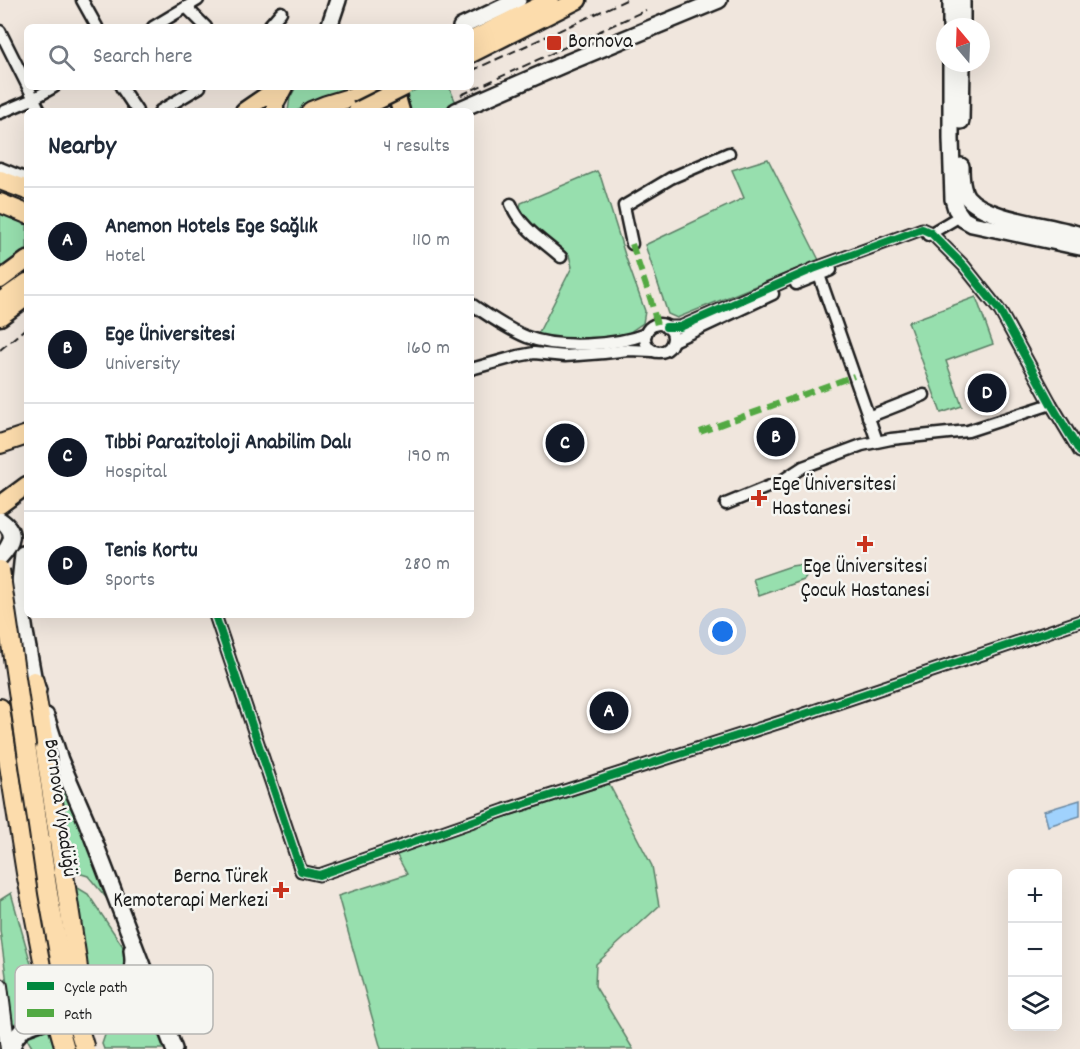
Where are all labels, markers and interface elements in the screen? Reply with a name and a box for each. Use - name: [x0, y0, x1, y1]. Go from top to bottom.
- north arrow: [936, 18, 990, 72]
- search box: [24, 24, 474, 90]
- place label: Bornova: [568, 28, 634, 58]
- marker: Bornova: [545, 34, 563, 52]
- icon: search: [45, 41, 78, 74]
- text: Search here: [93, 42, 192, 73]
- text: Nearby: [48, 129, 116, 166]
- text: 4 results: [383, 133, 450, 161]
- text: Anemon Hotels Ege Sağlık: [105, 212, 318, 243]
- text: A: [62, 227, 73, 255]
- text: 110 m: [412, 227, 450, 255]
- text: Hotel: [105, 243, 145, 271]
- text: Ege Üniversitesi: [105, 320, 235, 351]
- text: B: [63, 335, 72, 363]
- text: 160 m: [407, 335, 450, 363]
- text: University: [105, 351, 180, 379]
- pin: D: [968, 370, 1006, 416]
- pin: B: [756, 414, 796, 460]
- pin: C: [546, 420, 584, 466]
- text: Tıbbi Parazitoloji Anabilim Dalı: [105, 428, 351, 459]
- text: C: [63, 443, 72, 471]
- text: 190 m: [407, 443, 450, 471]
- text: Hospital: [105, 459, 167, 487]
- place label: Ege Üniversitesi Hastanesi: [772, 471, 896, 525]
- marker: Ege Üniversitesi Hastanesi: [750, 489, 768, 507]
- marker: Ege Üniversitesi Çocuk Hastanesi: [856, 535, 874, 553]
- text: Tenis Kortu: [105, 536, 198, 567]
- text: D: [62, 551, 73, 579]
- text: 280 m: [404, 551, 450, 579]
- place label: Ege Üniversitesi Çocuk Hastanesi: [801, 553, 929, 607]
- text: Sports: [105, 567, 155, 595]
- your location: [708, 617, 737, 646]
- pin: A: [590, 688, 628, 734]
- street label: Bornova Viyadüğü: [34, 737, 84, 879]
- place label: Berna Türek Kemoterapi Merkezi: [113, 863, 268, 917]
- map controls: [1008, 869, 1062, 1031]
- button: +: [1008, 869, 1062, 923]
- marker: Berna Türek Kemoterapi Merkezi: [272, 881, 290, 899]
- button: −: [1008, 923, 1062, 977]
- legend: [15, 965, 213, 1034]
- text: Cycle path: [64, 977, 127, 1000]
- button: layers: [1008, 977, 1062, 1031]
- text: Path: [64, 1004, 92, 1027]

